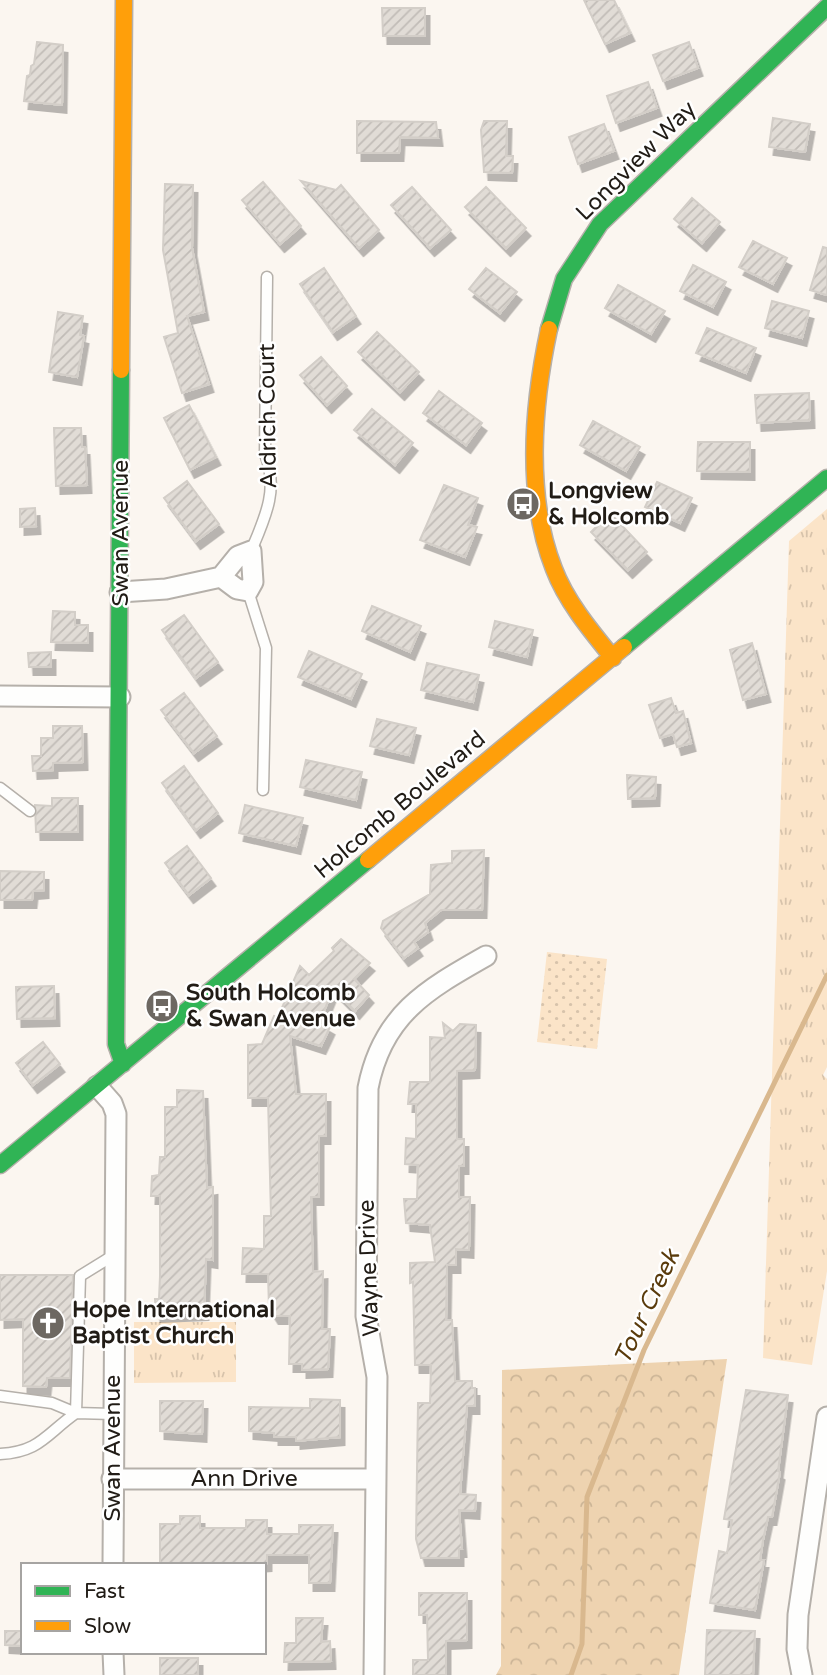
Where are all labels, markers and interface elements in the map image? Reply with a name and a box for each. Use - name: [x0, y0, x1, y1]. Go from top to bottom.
- street label: Longview Way: [570, 95, 702, 227]
- street label: Aldrich Court: [253, 343, 283, 489]
- street label: Swan Avenue: [107, 460, 135, 606]
- place label: Longview & Holcomb: [548, 477, 669, 531]
- bus stop icon: Longview & Holcomb: [504, 485, 542, 523]
- street label: Holcomb Boulevard: [309, 725, 491, 885]
- place label: South Holcomb & Swan Avenue: [186, 979, 356, 1033]
- bus stop icon: South Holcomb & Swan Avenue: [143, 987, 181, 1025]
- street label: Wayne Drive: [353, 1199, 385, 1337]
- water label: Tour Creek: [608, 1243, 687, 1369]
- place label: Hope International Baptist Church: [72, 1296, 275, 1350]
- church icon: Hope International Baptist Church: [29, 1304, 67, 1342]
- street label: Swan Avenue: [99, 1375, 127, 1521]
- street label: Ann Drive: [190, 1465, 298, 1493]
- legend: [21, 1563, 266, 1654]
- text: Fast: [84, 1579, 125, 1604]
- text: Slow: [84, 1614, 132, 1639]

